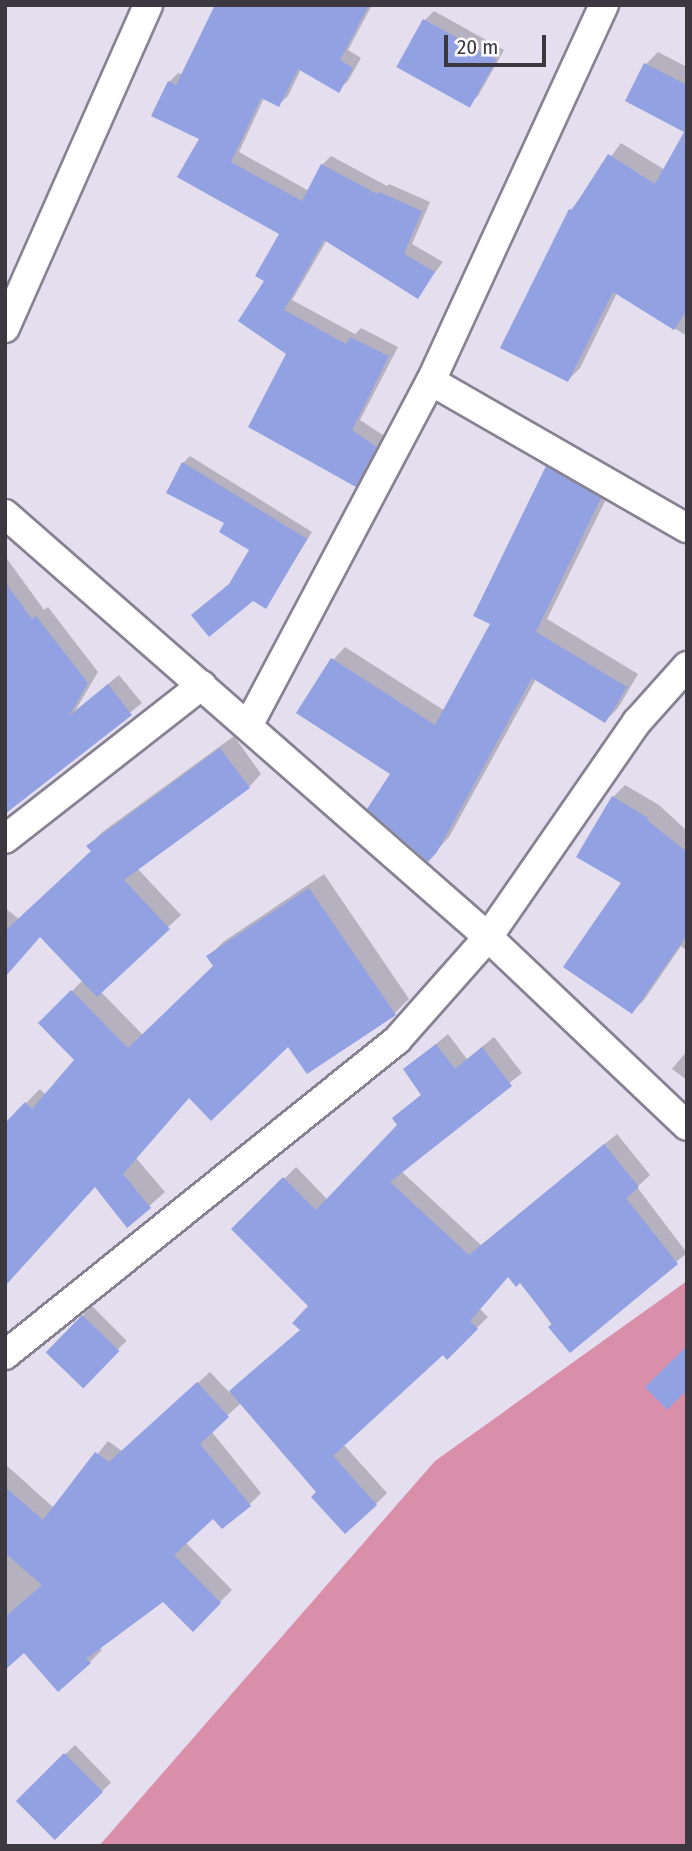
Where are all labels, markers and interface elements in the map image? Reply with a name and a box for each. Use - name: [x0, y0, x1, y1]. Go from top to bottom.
- scale bar: [447, 21, 548, 65]
- text: 20 m: [457, 34, 498, 60]

